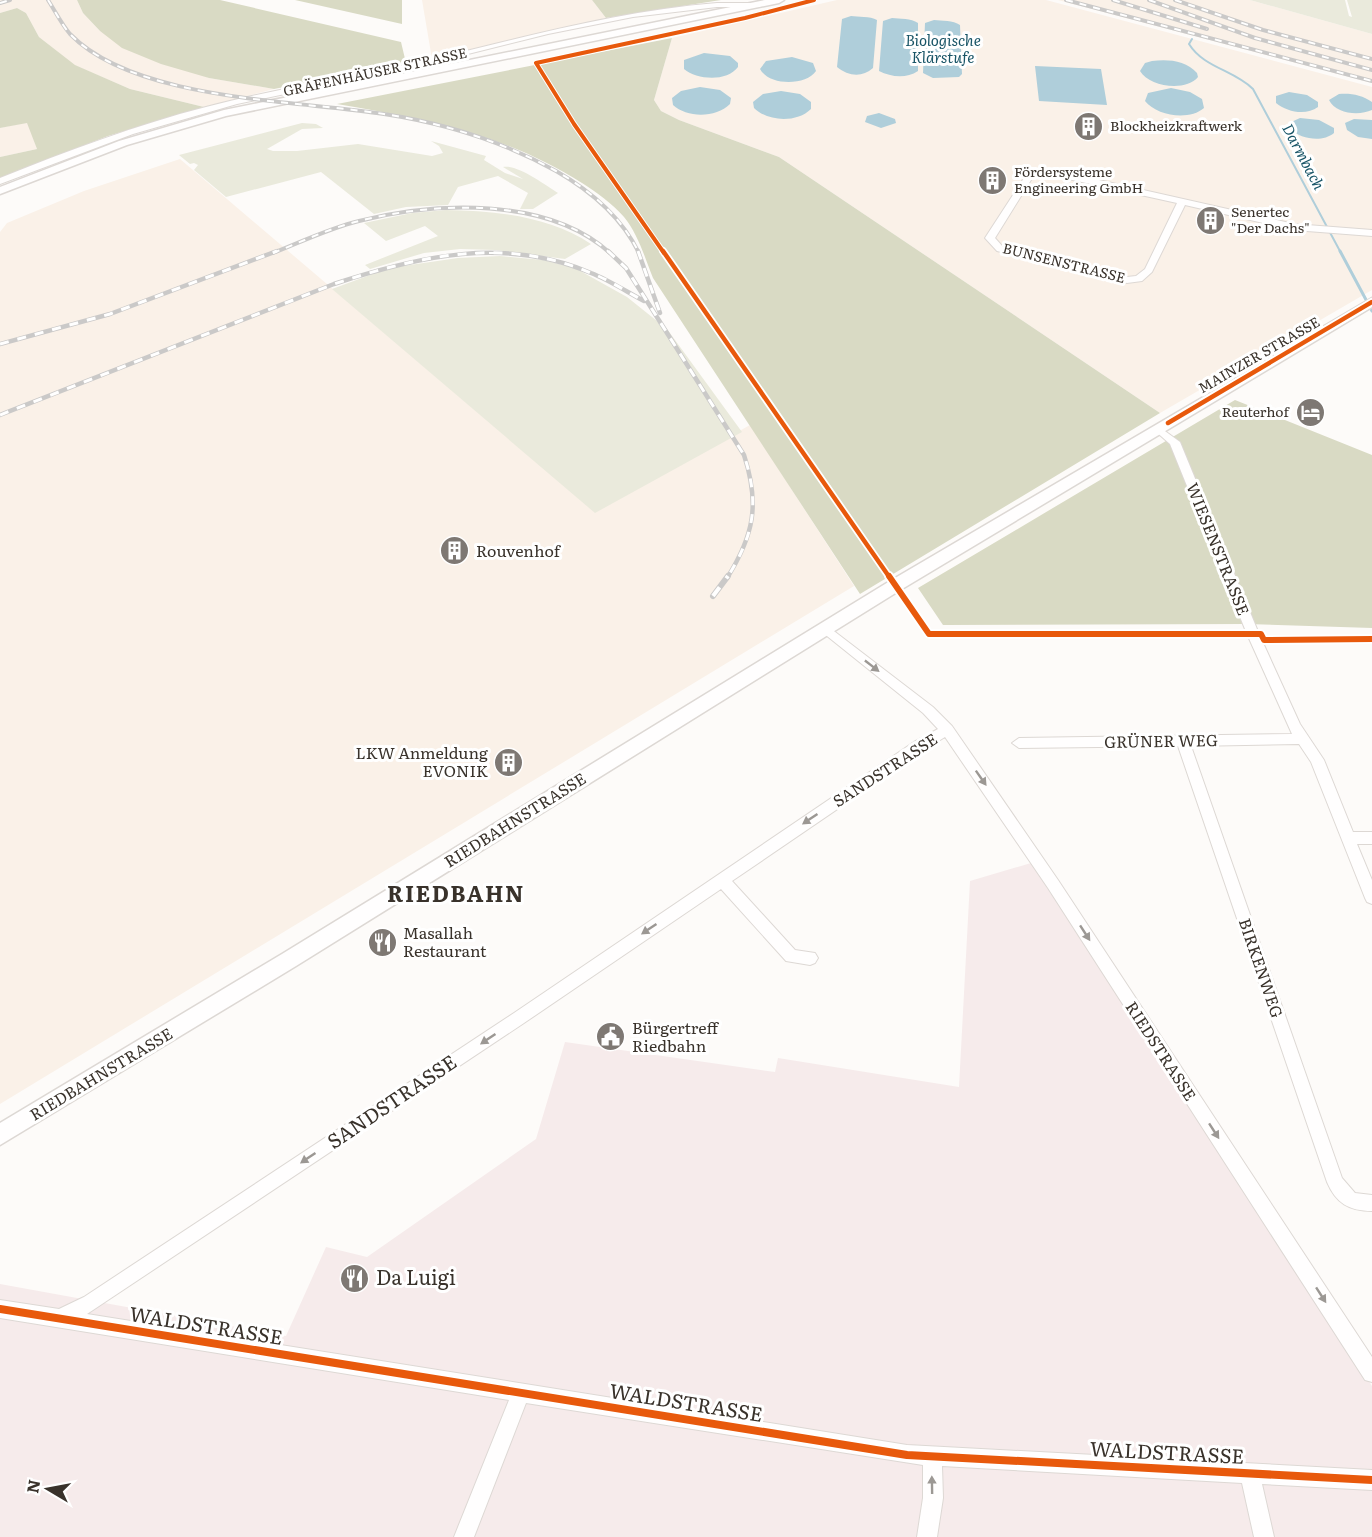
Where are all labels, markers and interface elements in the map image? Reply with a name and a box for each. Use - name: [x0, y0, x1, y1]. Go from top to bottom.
- water label: Biologische Klärstufe: [905, 28, 981, 68]
- street label: GRÄFENHÄUSER STRASSE: [281, 42, 469, 100]
- building icon: Blockheizkraftwerk: [1073, 110, 1105, 142]
- place label: Blockheizkraftwerk: [1110, 115, 1243, 135]
- water label: Darmbach: [1277, 119, 1331, 194]
- place label: Fördersysteme Engineering GmbH: [1014, 161, 1143, 197]
- building icon: Fördersysteme Engineering GmbH: [977, 164, 1009, 196]
- place label: Senertec "Der Dachs": [1231, 201, 1310, 237]
- building icon: Senertec "Der Dachs": [1194, 204, 1226, 236]
- street label: BUNSENSTRASSE: [1001, 237, 1128, 287]
- street label: MAINZER STRASSE: [1194, 311, 1323, 397]
- hotel icon: Reuterhof: [1294, 396, 1326, 428]
- place label: Reuterhof: [1222, 401, 1291, 421]
- street label: WIESENSTRASSE: [1181, 479, 1256, 619]
- building icon: Rouvenhof: [439, 535, 471, 567]
- place label: Rouvenhof: [476, 538, 562, 562]
- one-way arrow: [864, 659, 880, 672]
- street label: SANDSTRASSE: [827, 726, 941, 812]
- street label: GRÜNER WEG: [1104, 727, 1218, 753]
- place label: LKW Anmeldung EVONIK: [355, 740, 488, 782]
- building icon: LKW Anmeldung EVONIK: [493, 746, 525, 778]
- street label: RIEDBAHNSTRASSE: [439, 766, 590, 873]
- one-way arrow: [975, 770, 987, 786]
- one-way arrow: [802, 814, 819, 825]
- district label: RIEDBAHN: [387, 876, 525, 909]
- street label: BIRKENWEG: [1234, 915, 1290, 1021]
- place label: Masallah Restaurant: [403, 920, 487, 962]
- one-way arrow: [641, 923, 657, 934]
- one-way arrow: [1079, 925, 1090, 941]
- restaurant icon: Masallah Restaurant: [366, 926, 398, 958]
- street label: RIEDSTRASSE: [1121, 996, 1203, 1105]
- place label: Bürgertreff Riedbahn: [632, 1015, 719, 1057]
- street label: RIEDBAHNSTRASSE: [24, 1021, 177, 1125]
- public building icon: Bürgertreff Riedbahn: [595, 1021, 627, 1053]
- one-way arrow: [480, 1033, 496, 1044]
- street label: SANDSTRASSE: [320, 1046, 462, 1155]
- one-way arrow: [1208, 1123, 1220, 1139]
- one-way arrow: [300, 1153, 316, 1164]
- place label: Da Luigi: [376, 1261, 456, 1291]
- restaurant icon: Da Luigi: [339, 1262, 371, 1294]
- one-way arrow: [1315, 1287, 1326, 1303]
- street label: WALDSTRASSE: [128, 1297, 285, 1351]
- street label: WALDSTRASSE: [608, 1374, 765, 1428]
- street label: WALDSTRASSE: [1089, 1432, 1245, 1470]
- north arrow: [18, 1459, 78, 1519]
- one-way arrow: [928, 1476, 937, 1495]
- text: N: [19, 1478, 45, 1495]

